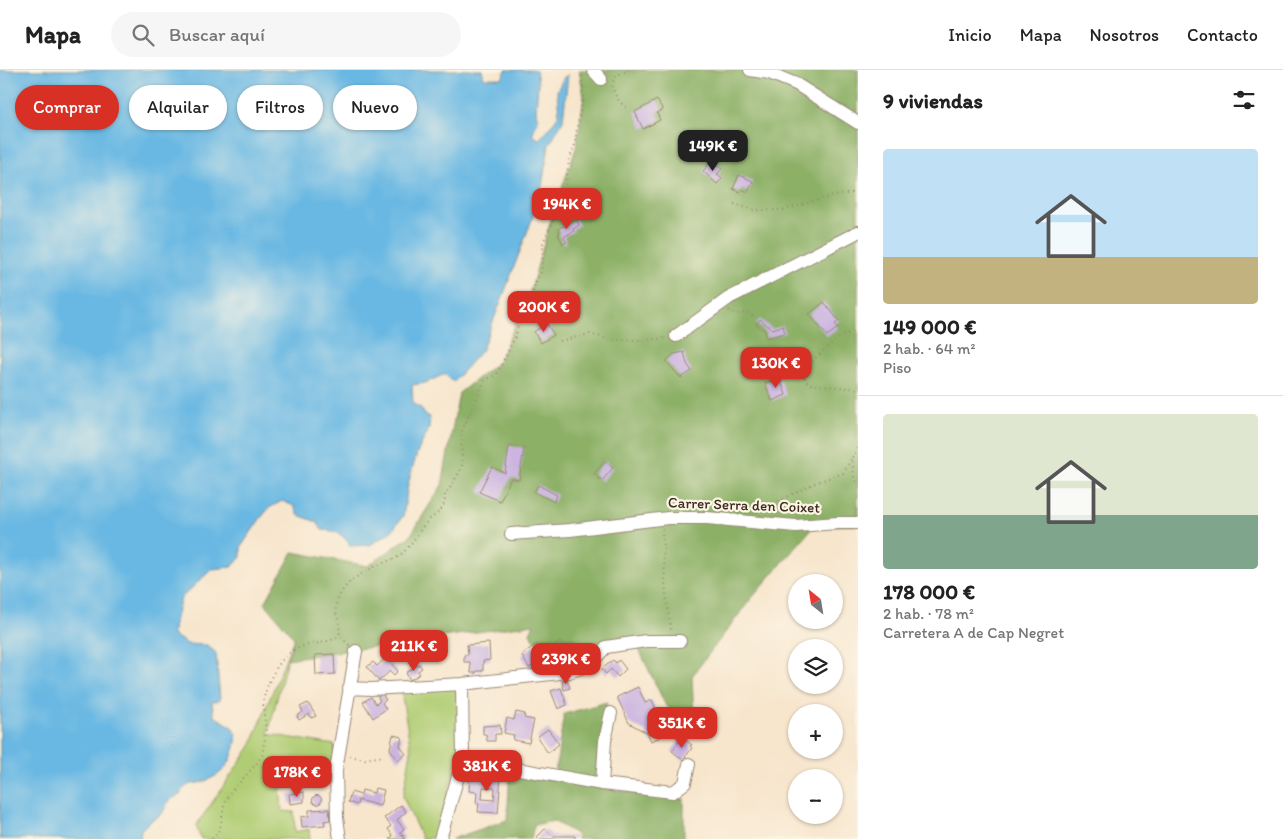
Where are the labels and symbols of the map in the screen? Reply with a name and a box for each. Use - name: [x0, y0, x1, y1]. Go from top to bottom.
- pin: 149K €: [672, 129, 754, 172]
- pin: 194K €: [526, 188, 608, 230]
- pin: 200K €: [503, 290, 585, 333]
- pin: 130K €: [735, 346, 817, 389]
- street label: Carrer Serra den Coixet: [668, 493, 821, 517]
- north arrow: [788, 574, 842, 629]
- pin: 211K €: [373, 630, 455, 672]
- pin: 239K €: [525, 642, 607, 685]
- pin: 351K €: [641, 706, 723, 749]
- pin: 381K €: [446, 750, 528, 792]
- pin: 178K €: [256, 756, 338, 798]

